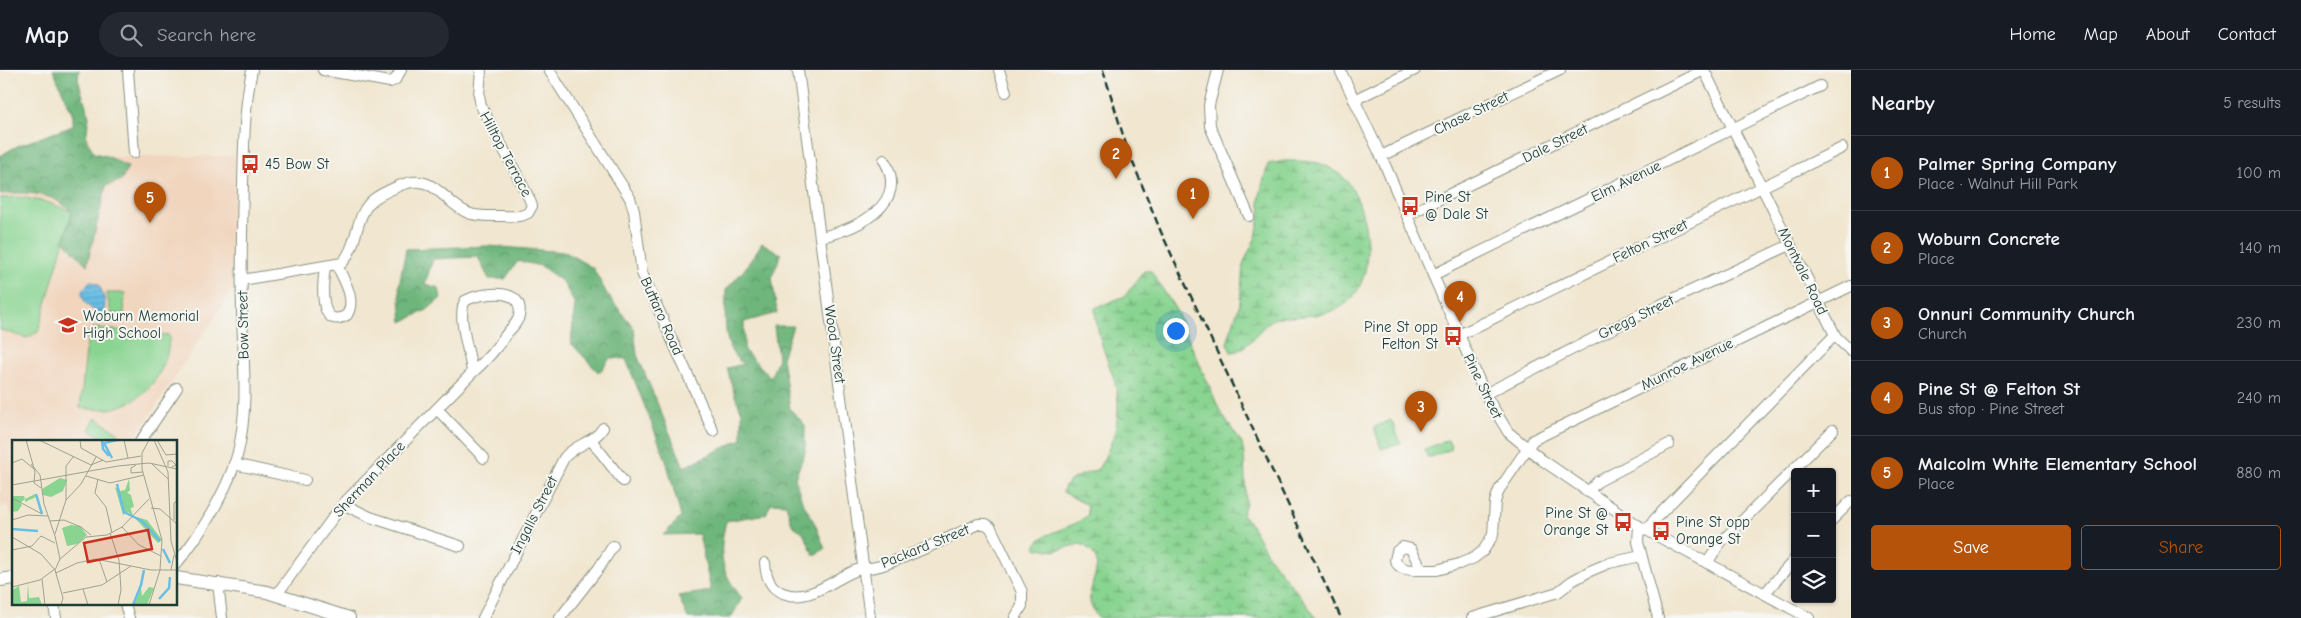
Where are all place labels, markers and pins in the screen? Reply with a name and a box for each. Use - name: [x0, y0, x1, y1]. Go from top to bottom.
- pin: 2: [1100, 138, 1132, 179]
- bus stop icon: 45 Bow St: [239, 153, 261, 175]
- place label: 45 Bow St: [265, 155, 330, 173]
- pin: 1: [1177, 178, 1209, 219]
- pin: 5: [134, 182, 166, 223]
- place label: Pine St @ Dale St: [1425, 188, 1489, 223]
- bus stop icon: Pine St @ Dale St: [1399, 195, 1421, 217]
- pin: 4: [1444, 281, 1476, 322]
- place label: Woburn Memorial High School: [83, 307, 199, 342]
- school or university icon: Woburn Memorial High School: [57, 314, 79, 336]
- place label: Pine St opp Felton St: [1364, 318, 1439, 353]
- bus stop icon: Pine St opp Felton St: [1442, 325, 1464, 347]
- pin: 3: [1405, 391, 1437, 432]
- place label: Pine St @ Orange St: [1544, 504, 1609, 539]
- bus stop icon: Pine St @ Orange St: [1612, 511, 1634, 533]
- place label: Pine St opp Orange St: [1676, 513, 1750, 548]
- bus stop icon: Pine St opp Orange St: [1650, 520, 1672, 542]

